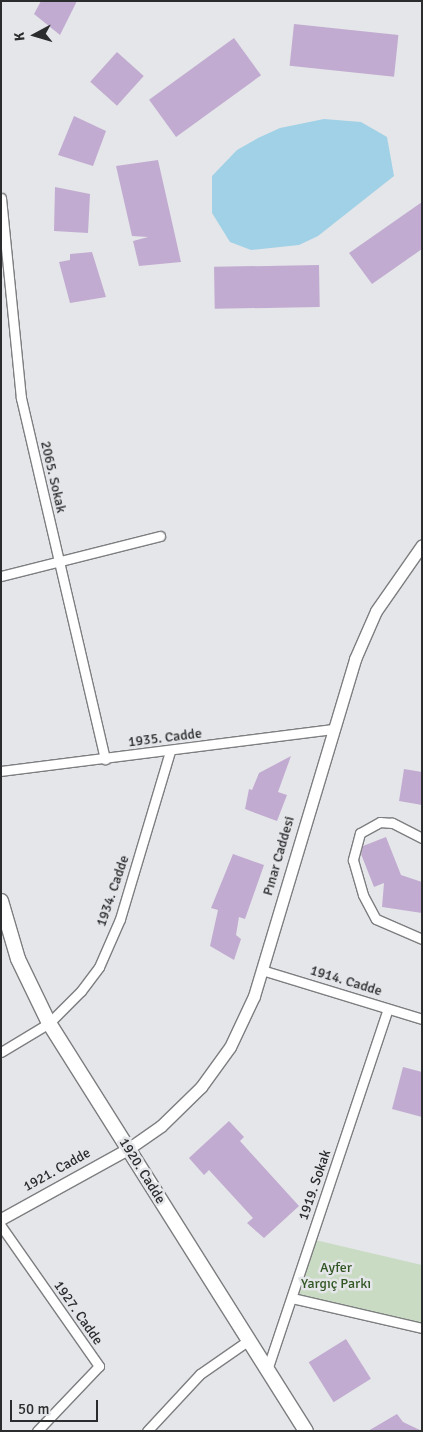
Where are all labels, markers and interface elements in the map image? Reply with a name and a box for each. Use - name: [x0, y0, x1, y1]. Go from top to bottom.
- north arrow: [10, 10, 60, 60]
- text: K: [11, 31, 28, 42]
- street label: 2065. Sokak: [37, 439, 69, 515]
- street label: 1935. Cadde: [127, 725, 203, 751]
- street label: Pınar Caddesi: [260, 814, 298, 898]
- street label: 1934. Cadde: [93, 853, 133, 929]
- street label: 1914. Cadde: [308, 962, 384, 1000]
- street label: 1920. Cadde: [115, 1135, 169, 1207]
- street label: 1921. Cadde: [20, 1145, 94, 1195]
- street label: 1919. Sokak: [295, 1148, 335, 1222]
- park label: Ayfer Yargıç Parkı: [301, 1260, 371, 1292]
- street label: 1927. Cadde: [50, 1278, 106, 1348]
- scale bar: [12, 1390, 100, 1422]
- text: 50 m: [18, 1400, 49, 1418]

